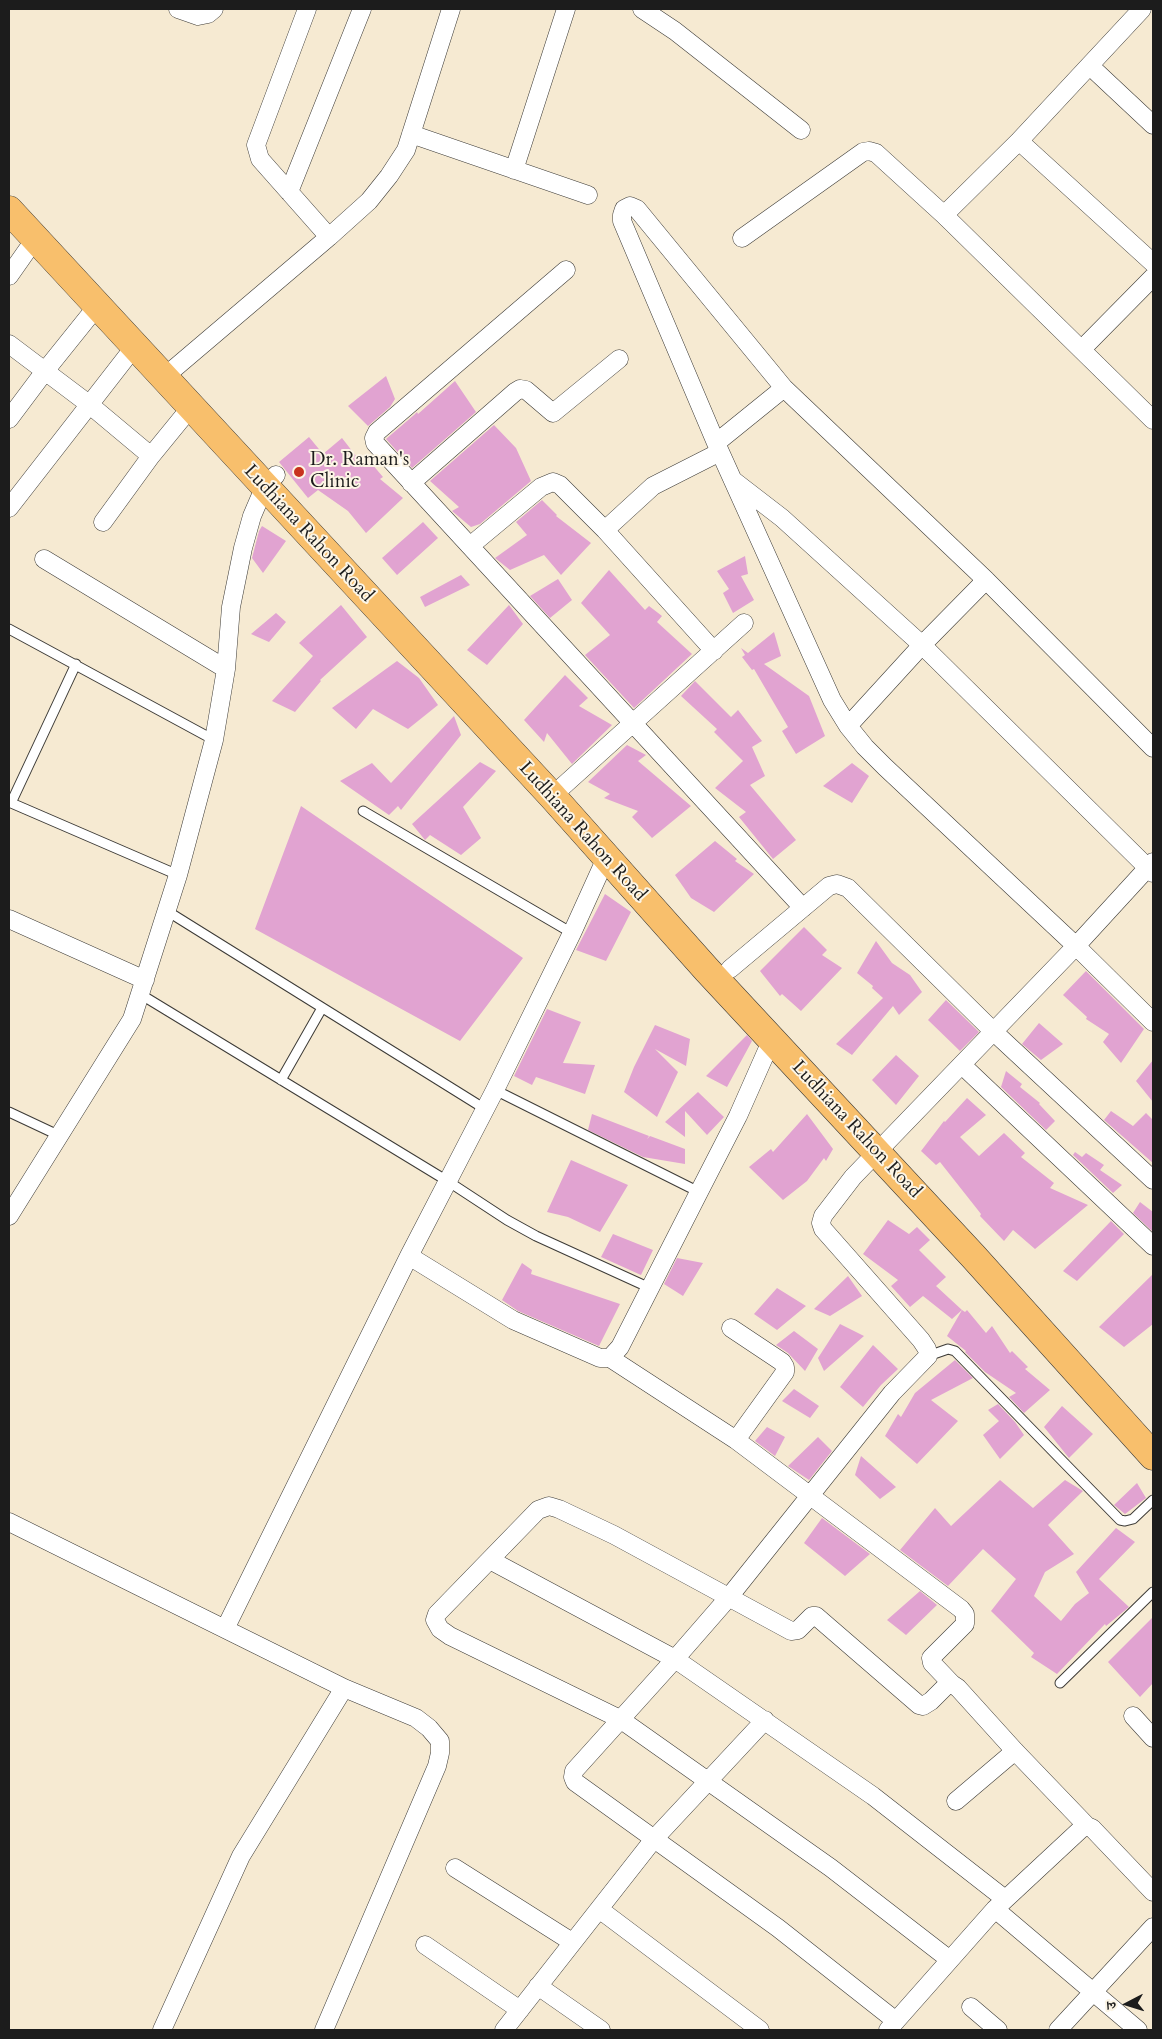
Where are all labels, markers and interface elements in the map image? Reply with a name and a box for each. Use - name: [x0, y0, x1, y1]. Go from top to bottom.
- place label: Dr. Raman's Clinic: [310, 450, 409, 494]
- street label: Ludhiana Rahon Road: [238, 460, 378, 608]
- marker: Dr. Raman's Clinic: [292, 465, 306, 479]
- street label: Ludhiana Rahon Road: [513, 758, 651, 906]
- street label: Ludhiana Rahon Road: [786, 1056, 926, 1204]
- north arrow: [1102, 1979, 1152, 2029]
- text: उ: [1102, 2001, 1121, 2010]

